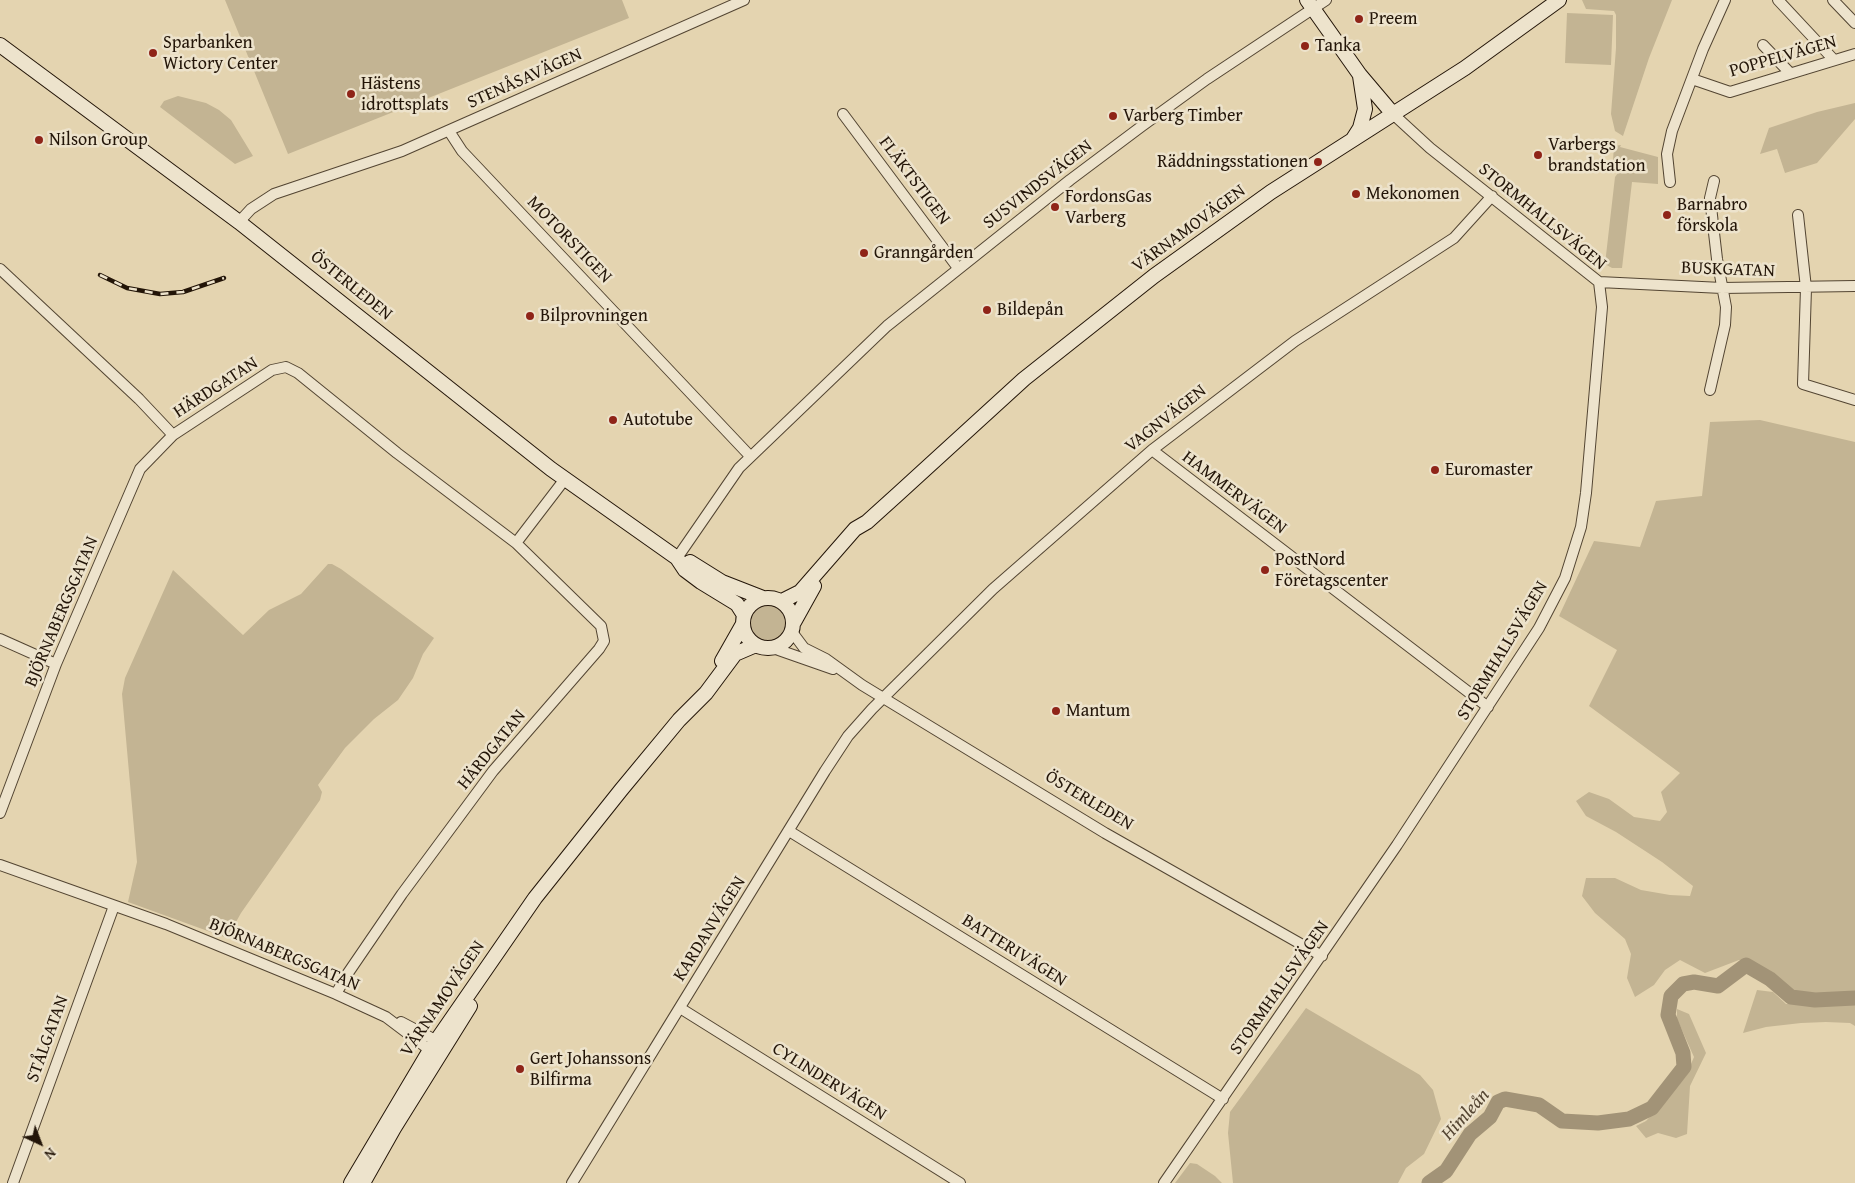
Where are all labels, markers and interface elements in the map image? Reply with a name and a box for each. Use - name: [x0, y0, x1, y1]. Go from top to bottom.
- place label: Preem: [1369, 8, 1417, 30]
- marker: Preem: [1353, 13, 1365, 25]
- street label: POPPELVÄGEN: [1727, 31, 1839, 83]
- place label: Sparbanken Wictory Center: [163, 32, 278, 74]
- place label: Tanka: [1315, 35, 1361, 57]
- marker: Tanka: [1299, 40, 1311, 52]
- street label: STENÅSAVÄGEN: [464, 44, 586, 114]
- marker: Sparbanken Wictory Center: [147, 47, 159, 59]
- place label: Hästens idrottsplats: [361, 73, 449, 116]
- marker: Hästens idrottsplats: [345, 88, 357, 100]
- place label: Varberg Timber: [1123, 105, 1243, 127]
- marker: Varberg Timber: [1107, 110, 1119, 122]
- place label: Nilson Group: [49, 129, 148, 151]
- street label: FLÄKTSTIGEN: [874, 133, 954, 229]
- marker: Nilson Group: [33, 134, 45, 146]
- place label: Varbergs brandstation: [1548, 134, 1645, 176]
- street label: SUSVINDSVÄGEN: [979, 136, 1097, 234]
- marker: Varbergs brandstation: [1532, 149, 1544, 161]
- place label: Räddningsstationen: [1157, 151, 1308, 173]
- marker: Räddningsstationen: [1312, 156, 1324, 168]
- street label: STORMHALLSVÄGEN: [1474, 159, 1610, 275]
- street label: VÄRNAMOVÄGEN: [1128, 181, 1250, 277]
- place label: Mekonomen: [1366, 183, 1460, 205]
- place label: FordonsGas Varberg: [1065, 186, 1152, 228]
- marker: Mekonomen: [1350, 188, 1362, 200]
- street label: MOTORSTIGEN: [522, 192, 616, 288]
- place label: Barnabro förskola: [1677, 194, 1747, 236]
- marker: FordonsGas Varberg: [1049, 201, 1061, 213]
- marker: Barnabro förskola: [1661, 209, 1673, 221]
- place label: Granngården: [874, 242, 973, 264]
- street label: ÖSTERLEDEN: [306, 246, 396, 326]
- marker: Granngården: [858, 247, 870, 259]
- street label: BUSKGATAN: [1681, 258, 1775, 282]
- place label: Bildepån: [997, 299, 1064, 321]
- marker: Bildepån: [981, 304, 993, 316]
- place label: Bilprovningen: [540, 305, 648, 327]
- marker: Bilprovningen: [524, 310, 536, 322]
- street label: HÄRDGATAN: [170, 353, 262, 423]
- street label: VAGNVÄGEN: [1121, 381, 1211, 457]
- place label: Autotube: [623, 409, 693, 431]
- marker: Autotube: [607, 414, 619, 426]
- street label: HAMMERVÄGEN: [1177, 447, 1291, 539]
- place label: Euromaster: [1445, 459, 1533, 481]
- marker: Euromaster: [1429, 464, 1441, 476]
- street label: BJÖRNABERGSGATAN: [21, 534, 103, 690]
- place label: PostNord Företagscenter: [1275, 549, 1388, 592]
- marker: PostNord Företagscenter: [1259, 564, 1271, 576]
- street label: STORMHALLSVÄGEN: [1453, 578, 1553, 724]
- place label: Mantum: [1066, 700, 1130, 722]
- marker: Mantum: [1050, 705, 1062, 717]
- street label: HÄRDGATAN: [453, 706, 531, 794]
- street label: ÖSTERLEDEN: [1041, 766, 1137, 836]
- street label: KARDANVÄGEN: [669, 873, 751, 985]
- street label: BATTERIVÄGEN: [958, 910, 1070, 992]
- street label: BJÖRNABERGSGATAN: [206, 914, 362, 996]
- street label: STORMHALLSVÄGEN: [1226, 917, 1334, 1059]
- street label: VÄRNAMOVÄGEN: [396, 937, 490, 1061]
- street label: STÅLGATAN: [22, 993, 74, 1085]
- street label: CYLINDERVÄGEN: [768, 1038, 890, 1126]
- place label: Gert Johanssons Bilfirma: [530, 1048, 651, 1090]
- marker: Gert Johanssons Bilfirma: [514, 1063, 526, 1075]
- water label: Himleån: [1437, 1085, 1495, 1145]
- north arrow: [15, 1118, 65, 1168]
- text: N: [40, 1143, 60, 1164]

